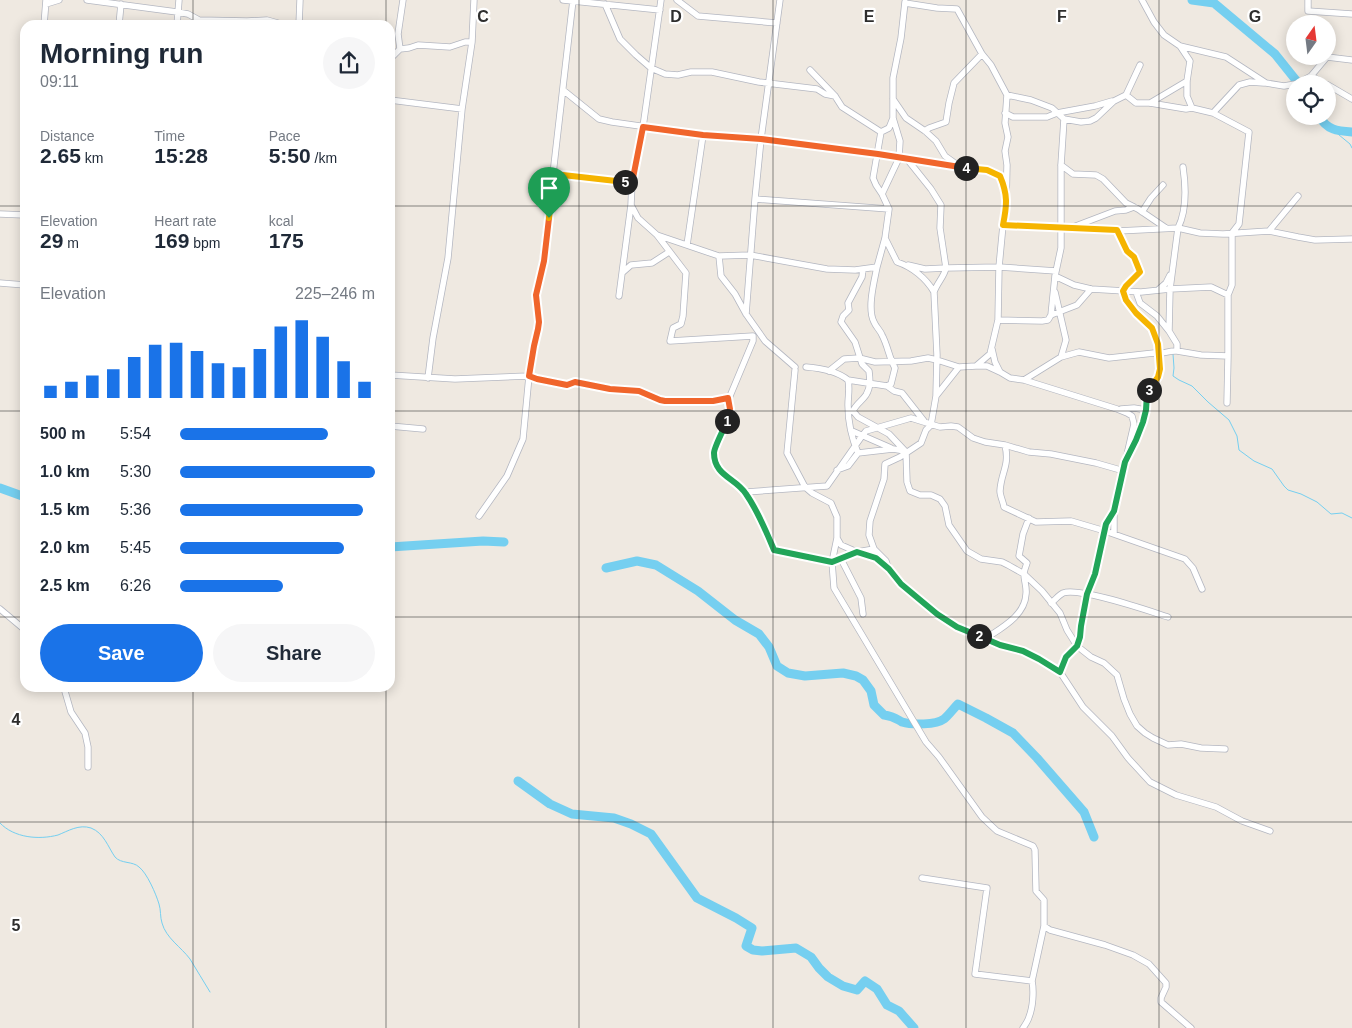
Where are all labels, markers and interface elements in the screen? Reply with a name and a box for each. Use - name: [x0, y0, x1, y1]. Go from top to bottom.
- text: C: [477, 8, 489, 25]
- text: D: [670, 8, 682, 25]
- text: E: [864, 8, 875, 25]
- text: F: [1057, 8, 1067, 25]
- text: G: [1249, 8, 1261, 25]
- north arrow: [1286, 15, 1336, 65]
- map controls: [1286, 15, 1336, 125]
- button: share: [323, 37, 375, 89]
- text: Morning run: [40, 38, 203, 69]
- text: 09:11: [40, 73, 79, 90]
- button: locate: [1286, 75, 1336, 125]
- text: Distance: [40, 128, 94, 144]
- text: Time: [154, 128, 185, 144]
- text: Pace: [269, 128, 301, 144]
- text: 2.65: [40, 144, 81, 167]
- text: 15:28: [154, 144, 208, 167]
- text: 5:50: [269, 144, 311, 167]
- text: km: [81, 150, 103, 166]
- text: /km: [311, 150, 337, 166]
- pin: 4: [954, 156, 978, 180]
- text: 4: [963, 160, 970, 176]
- pin: [528, 167, 570, 218]
- pin: 5: [612, 170, 638, 194]
- icon: arrive: [535, 174, 563, 202]
- text: 5: [622, 174, 629, 190]
- text: Elevation: [40, 213, 98, 229]
- text: Heart rate: [154, 213, 217, 229]
- text: kcal: [269, 213, 294, 229]
- text: 29: [40, 229, 63, 252]
- text: 169: [154, 229, 189, 252]
- text: 175: [269, 229, 304, 252]
- text: m: [63, 235, 79, 251]
- text: bpm: [189, 235, 221, 251]
- text: Elevation: [40, 285, 106, 302]
- text: 225–246 m: [295, 285, 375, 302]
- pin: 3: [1136, 378, 1162, 402]
- text: 3: [1146, 382, 1153, 398]
- pin: 1: [714, 408, 740, 434]
- text: 1: [724, 413, 731, 429]
- text: 500 m: [40, 425, 85, 442]
- text: 5:54: [120, 425, 151, 442]
- text: 1.0 km: [40, 463, 90, 480]
- text: 5:30: [120, 463, 151, 480]
- text: 1.5 km: [40, 501, 90, 518]
- text: 5:36: [120, 501, 151, 518]
- text: 2.0 km: [40, 539, 90, 556]
- text: 5:45: [120, 539, 151, 556]
- text: 2.5 km: [40, 577, 90, 594]
- text: 6:26: [120, 577, 151, 594]
- button: Save: [40, 624, 203, 682]
- button: Share: [213, 624, 375, 682]
- pin: 2: [966, 624, 992, 648]
- text: 2: [976, 628, 983, 644]
- text: 4: [12, 711, 21, 728]
- text: 5: [12, 917, 21, 934]

